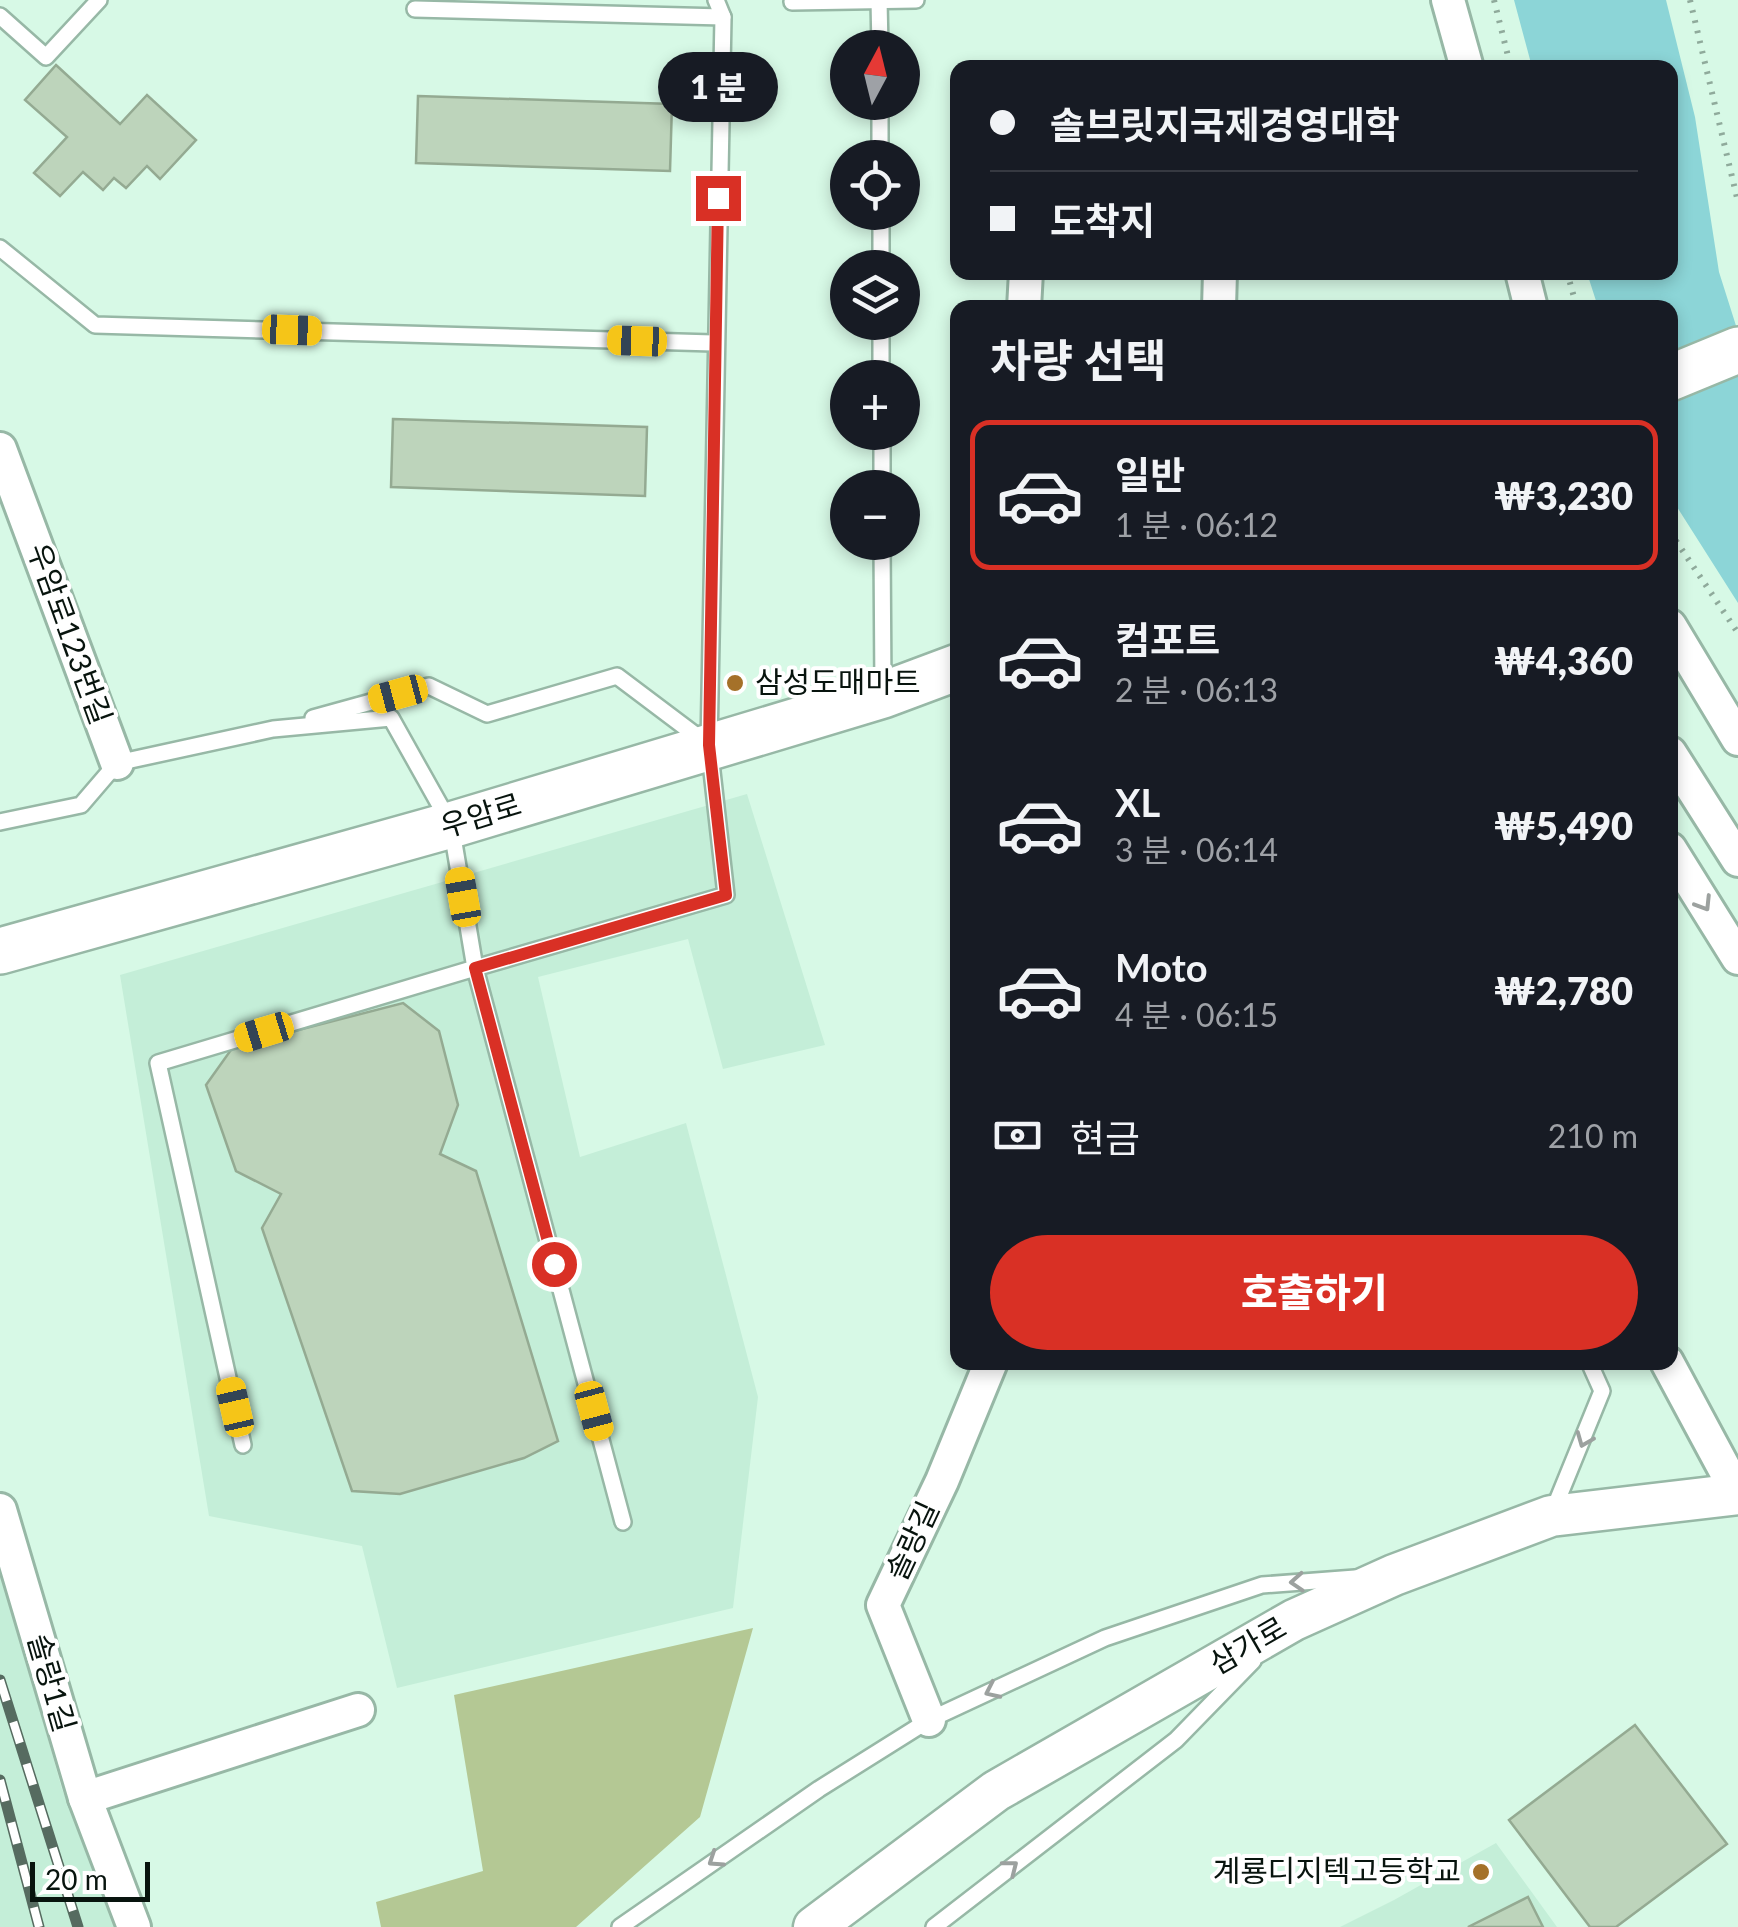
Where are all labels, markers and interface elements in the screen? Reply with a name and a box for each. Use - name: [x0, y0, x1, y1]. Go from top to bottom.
- north arrow: [830, 30, 920, 120]
- map controls: [830, 30, 920, 560]
- callout: 1 분: [658, 53, 778, 123]
- text: 1 분: [690, 67, 746, 106]
- text: 솔브릿지국제경영대학: [1050, 101, 1400, 147]
- button: locate: [830, 140, 920, 230]
- route end: [696, 176, 741, 221]
- text: 도착지: [1050, 197, 1155, 243]
- button: layers: [830, 250, 920, 340]
- car: [261, 314, 323, 346]
- car: [606, 325, 668, 357]
- text: 차량 선택: [990, 333, 1167, 387]
- button: +: [830, 360, 920, 450]
- icon: car: [995, 450, 1085, 540]
- text: 일반: [1115, 451, 1185, 497]
- button: −: [830, 470, 920, 560]
- text: ₩3,230: [1494, 472, 1633, 518]
- text: 1 분 · 06:12: [1115, 505, 1278, 544]
- street label: 우암로123번길: [21, 538, 120, 729]
- icon: car: [995, 615, 1085, 705]
- text: 컴포트: [1115, 616, 1220, 662]
- text: ₩4,360: [1494, 637, 1633, 683]
- place label: 삼성도매마트: [755, 663, 921, 699]
- text: 2 분 · 06:13: [1115, 670, 1278, 709]
- car: [365, 672, 431, 716]
- marker: 삼성도매마트: [724, 672, 746, 694]
- text: XL: [1115, 779, 1160, 825]
- icon: car: [995, 780, 1085, 870]
- street label: 우암로: [436, 785, 525, 843]
- text: ₩5,490: [1494, 802, 1633, 848]
- text: 3 분 · 06:14: [1115, 830, 1278, 869]
- car: [443, 865, 483, 929]
- one-way arrow: [1692, 893, 1711, 911]
- text: Moto: [1115, 944, 1208, 990]
- icon: car: [995, 945, 1085, 1035]
- text: ₩2,780: [1494, 967, 1633, 1013]
- text: 4 분 · 06:15: [1115, 995, 1278, 1034]
- car: [231, 1009, 297, 1055]
- icon: cash: [990, 1108, 1045, 1163]
- text: 현금: [1070, 1114, 1140, 1160]
- text: 210 m: [1548, 1116, 1638, 1155]
- button: 호출하기: [990, 1235, 1638, 1350]
- route start: [532, 1242, 577, 1287]
- car: [214, 1374, 256, 1440]
- car: [572, 1378, 616, 1444]
- one-way arrow: [1576, 1429, 1596, 1447]
- street label: 솔랑길: [877, 1495, 945, 1585]
- one-way arrow: [1288, 1571, 1304, 1593]
- street label: 삼가로: [1202, 1608, 1292, 1681]
- street label: 솔랑1길: [22, 1629, 84, 1736]
- one-way arrow: [984, 1679, 1002, 1699]
- one-way arrow: [708, 1848, 727, 1866]
- place label: 계룡디지텍고등학교: [1213, 1852, 1461, 1888]
- scale bar: [30, 1857, 150, 1902]
- marker: 계룡디지텍고등학교: [1470, 1861, 1492, 1883]
- text: 20 m: [45, 1862, 108, 1896]
- one-way arrow: [1000, 1862, 1018, 1879]

